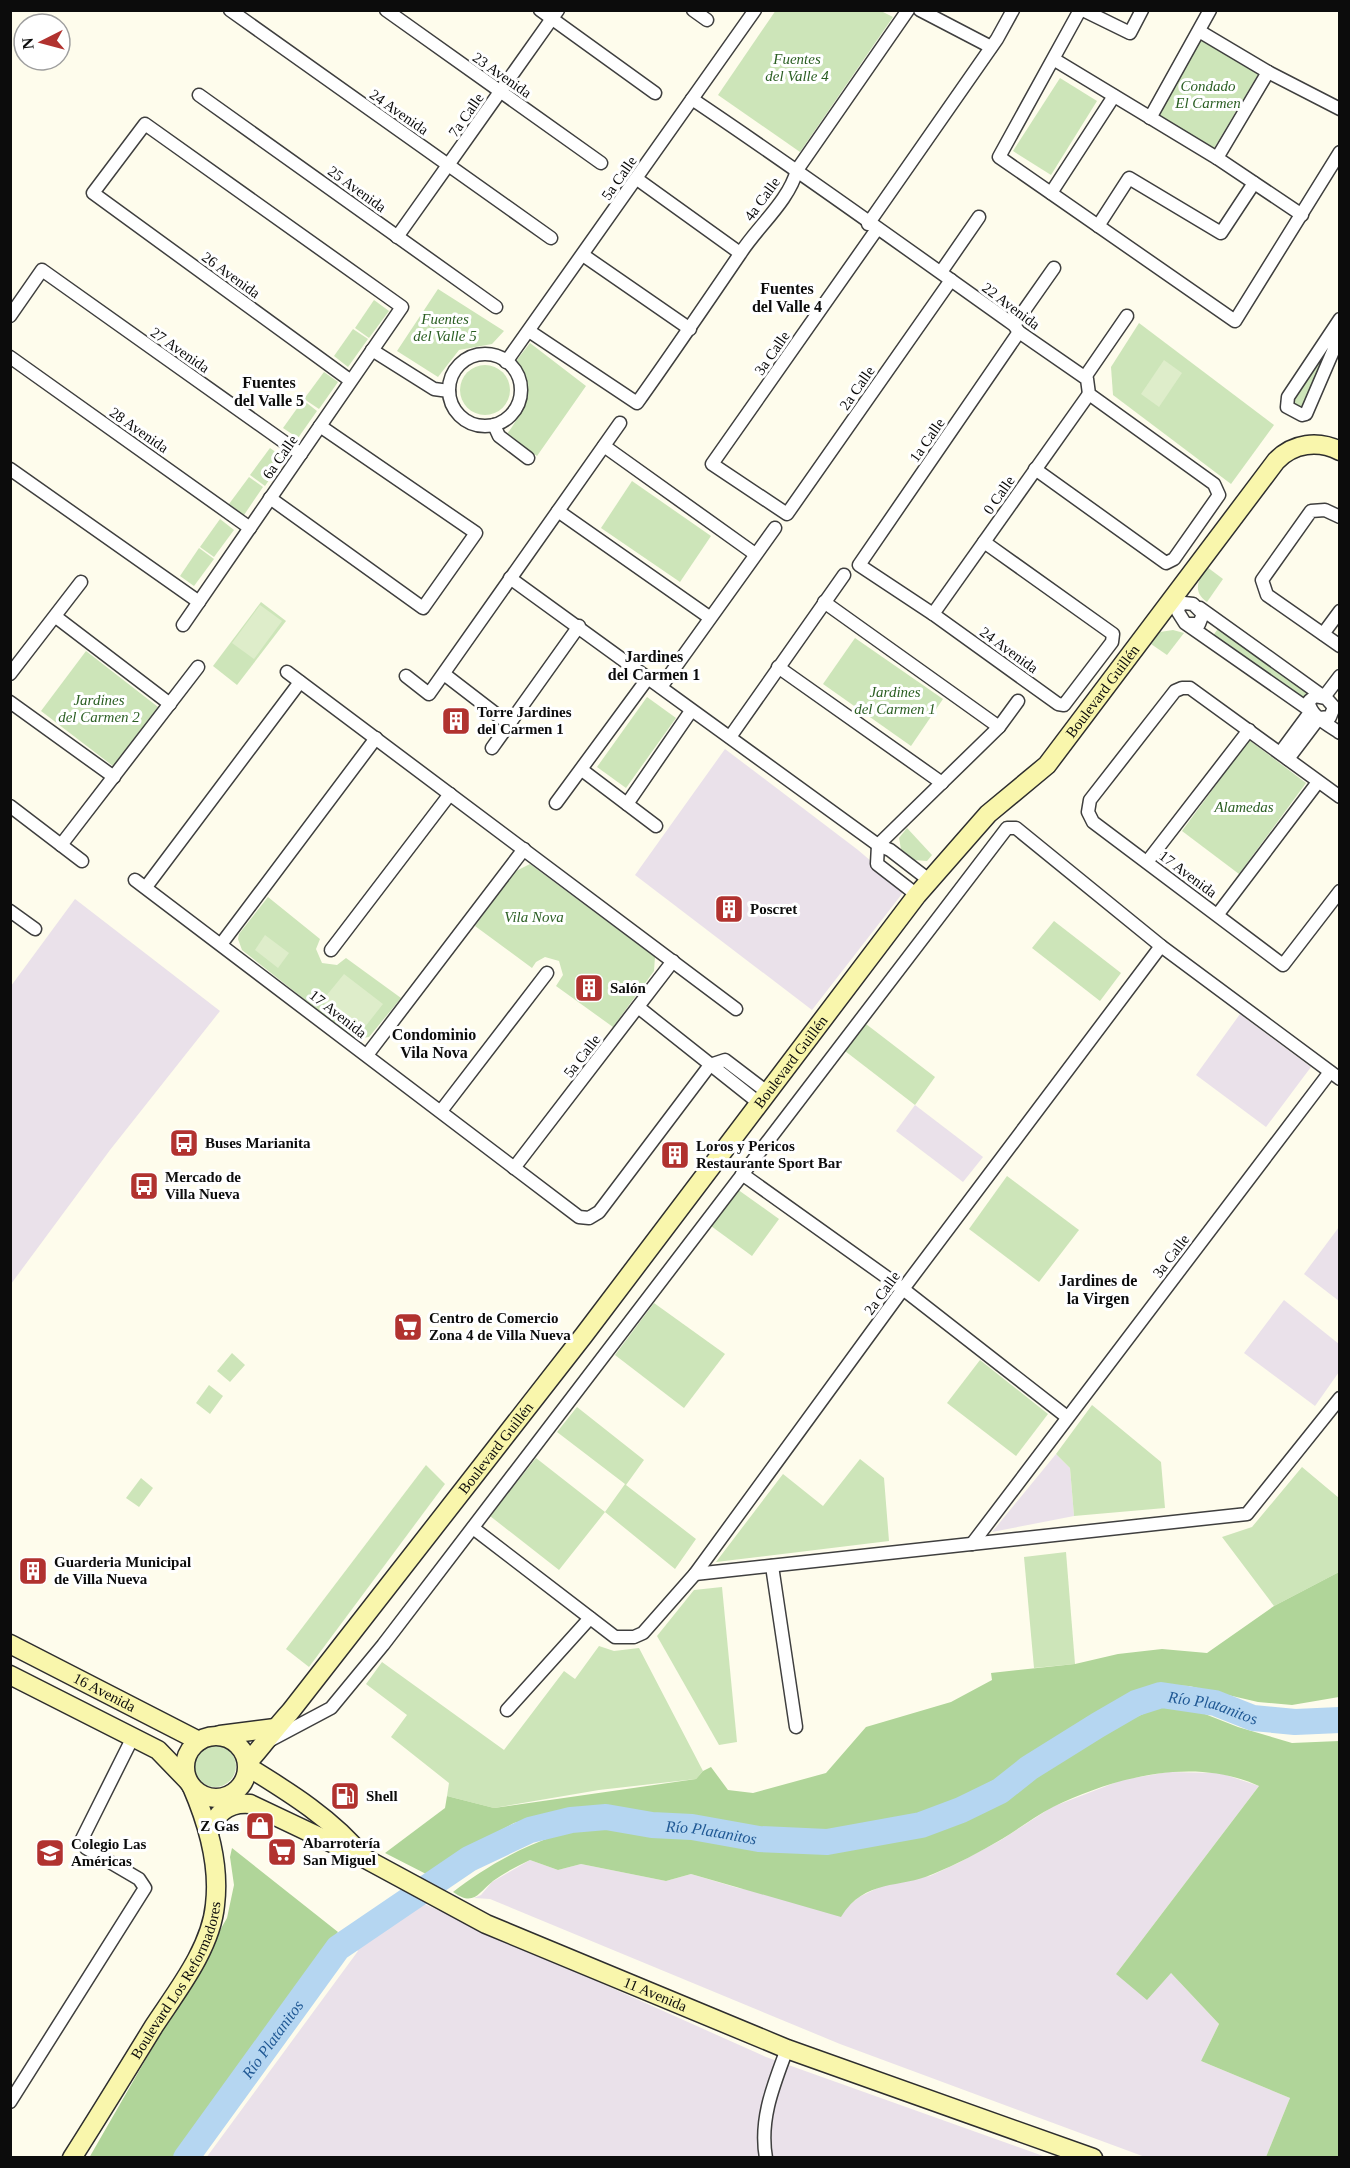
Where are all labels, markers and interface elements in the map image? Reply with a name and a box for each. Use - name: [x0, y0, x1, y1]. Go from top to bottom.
- north arrow: [12, 12, 72, 72]
- text: N: [18, 36, 37, 50]
- street label: 23 Avenida: [470, 49, 535, 101]
- park label: Fuentes del Valle 4: [765, 51, 829, 84]
- park label: Condado El Carmen: [1174, 78, 1241, 111]
- street label: 24 Avenida: [367, 86, 432, 138]
- street label: 7a Calle: [445, 90, 487, 140]
- street label: 5a Calle: [598, 153, 640, 203]
- street label: 25 Avenida: [325, 163, 389, 216]
- street label: 4a Calle: [741, 174, 783, 224]
- street label: 26 Avenida: [199, 249, 263, 302]
- street label: 22 Avenida: [979, 279, 1043, 333]
- district label: Fuentes del Valle 4: [752, 280, 822, 315]
- park label: Fuentes del Valle 5: [413, 311, 477, 344]
- street label: 27 Avenida: [148, 324, 213, 376]
- street label: 3a Calle: [751, 328, 793, 378]
- street label: 2a Calle: [836, 363, 878, 413]
- district label: Fuentes del Valle 5: [234, 374, 304, 409]
- street label: 28 Avenida: [107, 404, 172, 456]
- street label: 1a Calle: [906, 415, 948, 465]
- street label: 6a Calle: [259, 432, 301, 482]
- street label: 0 Calle: [980, 473, 1018, 517]
- street label: 24 Avenida: [977, 624, 1041, 677]
- street label: Boulevard Guillén: [1063, 642, 1143, 740]
- district label: Jardines del Carmen 1: [608, 648, 700, 683]
- park label: Jardines del Carmen 1: [854, 684, 936, 717]
- park label: Jardines del Carmen 2: [58, 692, 140, 725]
- place label: Torre Jardines del Carmen 1: [477, 704, 572, 737]
- building icon: Torre Jardines del Carmen 1: [440, 705, 472, 737]
- park label: Alamedas: [1213, 799, 1274, 815]
- street label: 17 Avenida: [1156, 847, 1220, 901]
- building icon: Poscret: [713, 893, 745, 925]
- place label: Poscret: [750, 901, 797, 917]
- park label: Vila Nova: [504, 909, 564, 925]
- building icon: Salón: [573, 972, 605, 1004]
- place label: Salón: [610, 980, 647, 996]
- street label: 17 Avenida: [306, 987, 370, 1041]
- street label: Boulevard Guillén: [751, 1012, 831, 1111]
- district label: Condominio Vila Nova: [392, 1026, 476, 1061]
- street label: 5a Calle: [560, 1031, 604, 1080]
- bus stop icon: Buses Marianita: [168, 1127, 200, 1159]
- place label: Buses Marianita: [205, 1135, 311, 1151]
- place label: Loros y Pericos Restaurante Sport Bar: [696, 1138, 842, 1171]
- building icon: Loros y Pericos Restaurante Sport Bar: [659, 1139, 691, 1171]
- place label: Mercado de Villa Nueva: [165, 1169, 241, 1202]
- bus stop icon: Mercado de Villa Nueva: [128, 1170, 160, 1202]
- street label: 3a Calle: [1150, 1231, 1193, 1281]
- street label: 2a Calle: [861, 1268, 903, 1318]
- district label: Jardines de la Virgen: [1059, 1272, 1137, 1308]
- place label: Centro de Comercio Zona 4 de Villa Nueva: [429, 1310, 571, 1343]
- supermarket icon: Centro de Comercio Zona 4 de Villa Nueva: [392, 1311, 424, 1343]
- street label: Boulevard Guillén: [455, 1399, 537, 1497]
- place label: Guarderia Municipal de Villa Nueva: [54, 1554, 191, 1587]
- building icon: Guarderia Municipal de Villa Nueva: [17, 1555, 49, 1587]
- street label: 16 Avenida: [71, 1670, 138, 1715]
- water label: Río Platanitos: [1166, 1688, 1258, 1727]
- fuel station icon: Shell: [329, 1780, 361, 1812]
- place label: Shell: [366, 1788, 398, 1804]
- shop icon: Z Gas: [244, 1810, 276, 1842]
- water label: Río Platanitos: [664, 1817, 758, 1847]
- place label: Z Gas: [200, 1818, 239, 1834]
- place label: Abarrotería San Miguel: [303, 1835, 381, 1868]
- place label: Colegio Las Américas: [71, 1836, 147, 1869]
- supermarket icon: Abarrotería San Miguel: [266, 1836, 298, 1868]
- school or university icon: Colegio Las Américas: [34, 1837, 66, 1869]
- street label: Boulevard Los Reformadores: [128, 1900, 223, 2062]
- street label: 11 Avenida: [621, 1974, 689, 2015]
- water label: Río Platanitos: [238, 1997, 306, 2082]

